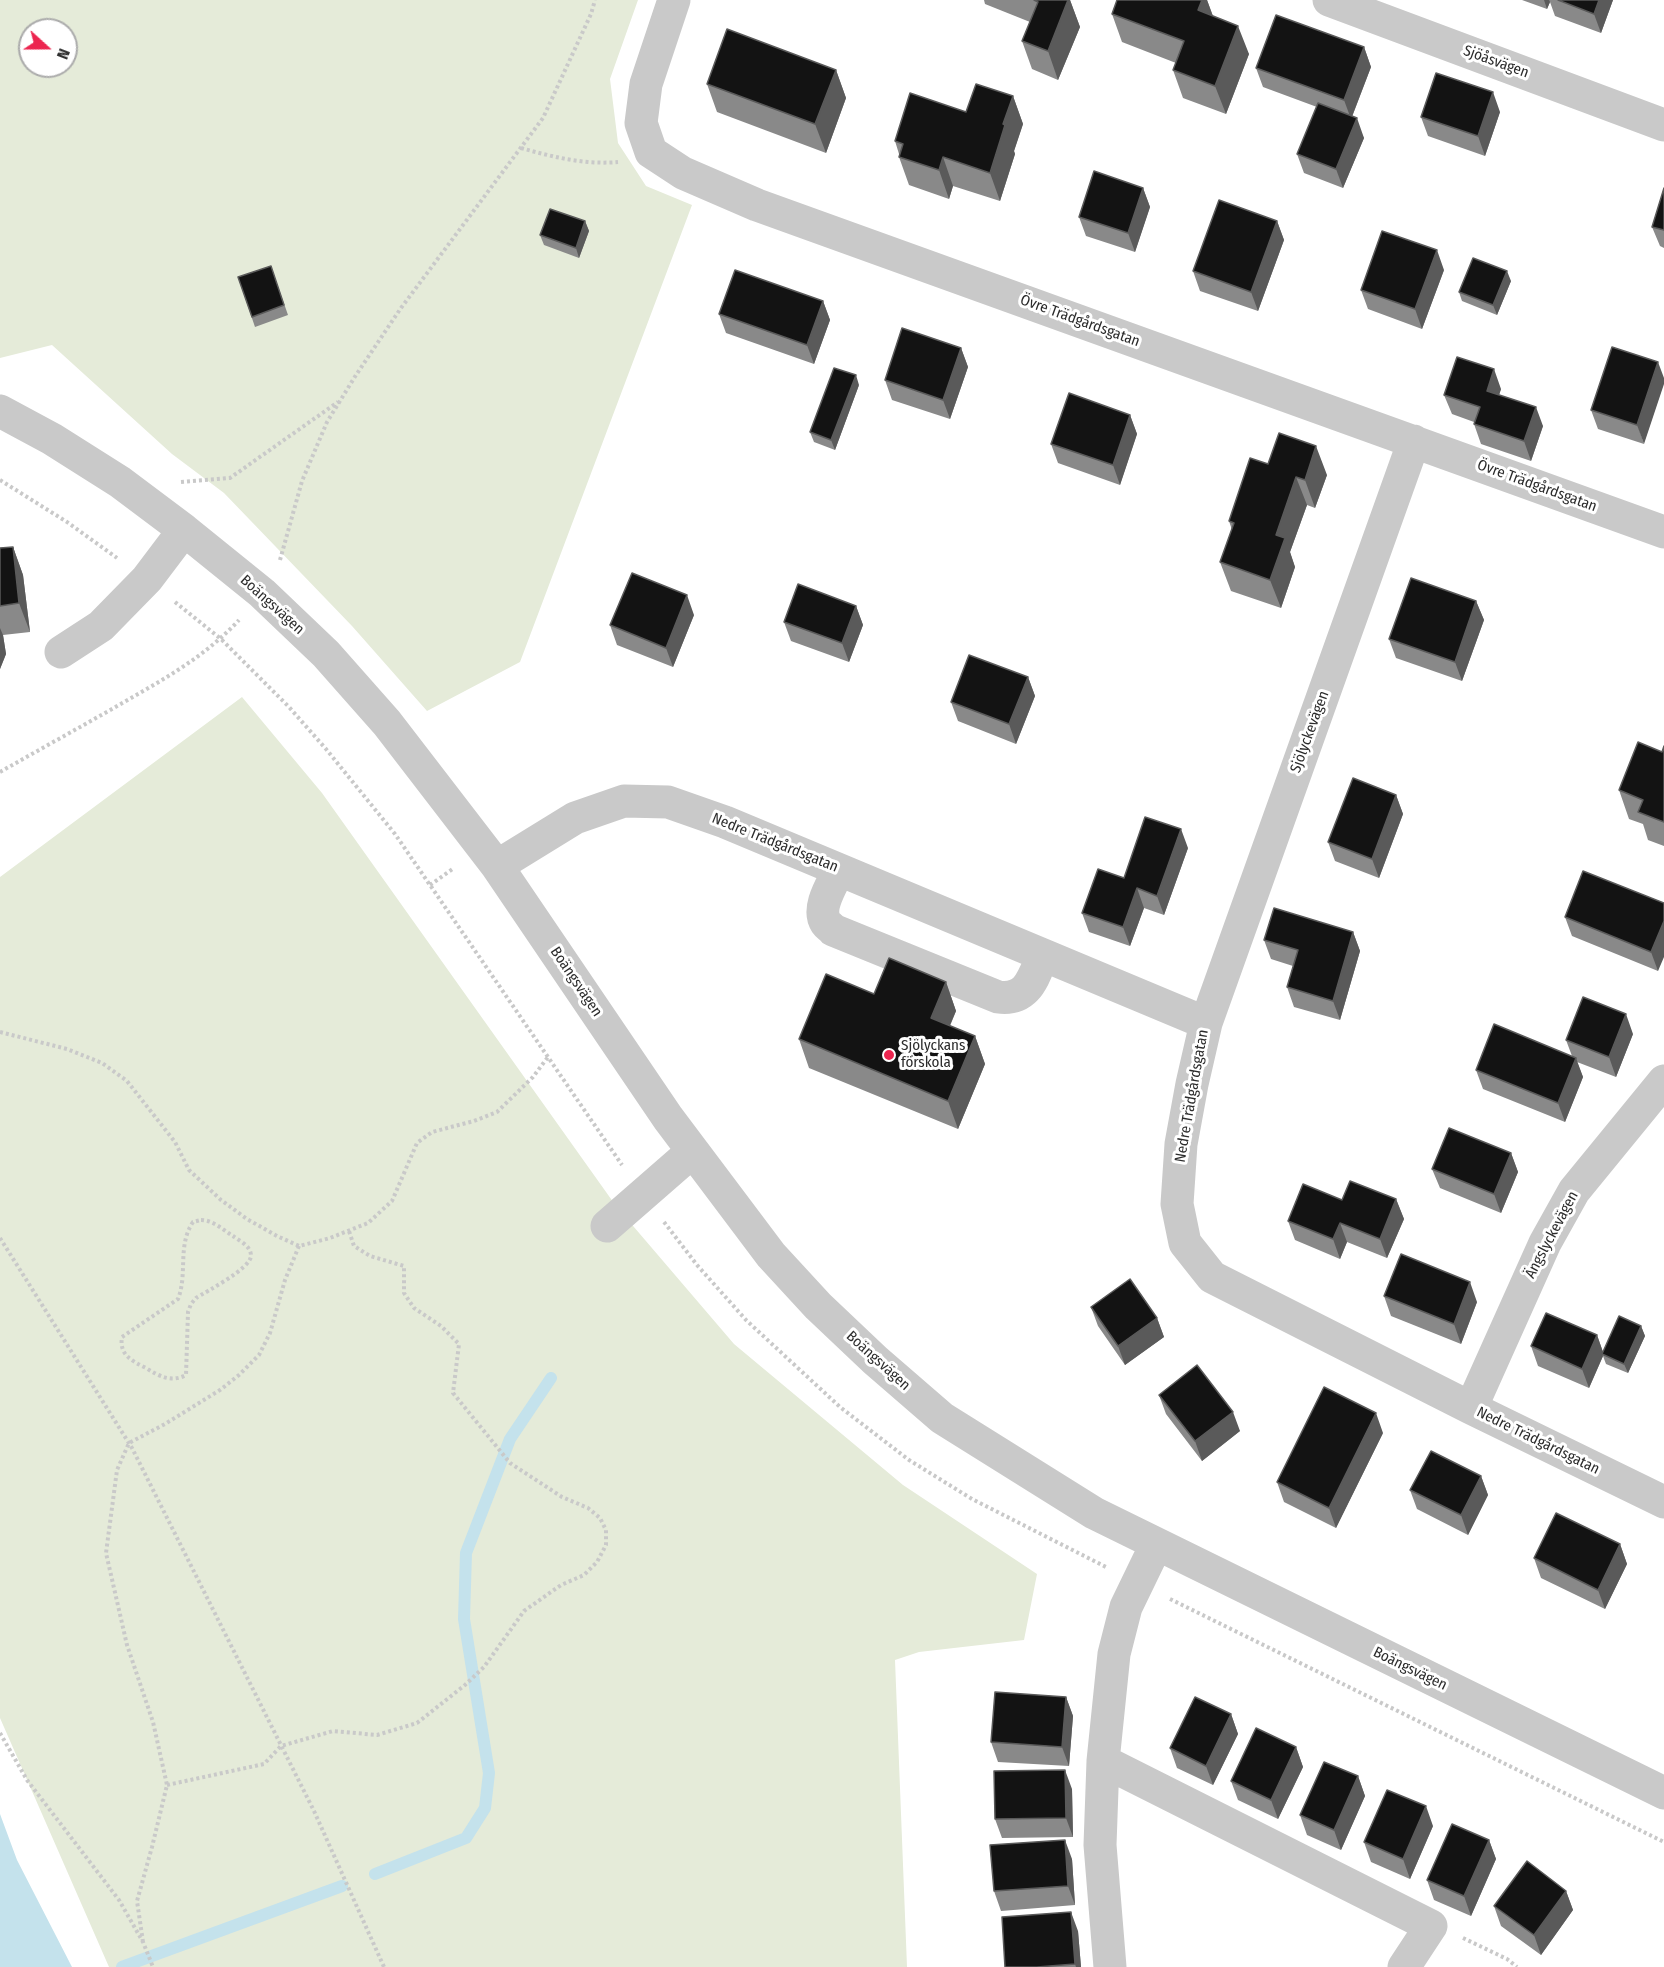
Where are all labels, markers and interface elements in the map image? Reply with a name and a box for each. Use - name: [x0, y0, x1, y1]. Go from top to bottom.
- north arrow: [18, 18, 78, 78]
- street label: Sjöåsvägen: [1461, 42, 1531, 82]
- text: N: [53, 46, 74, 62]
- street label: Övre Trädgårdsgatan: [1018, 291, 1142, 351]
- street label: Övre Trädgårdsgatan: [1475, 456, 1599, 516]
- street label: Boängsvägen: [236, 571, 308, 639]
- street label: Sjölyckevägen: [1287, 689, 1333, 775]
- street label: Nedre Trädgårdsgatan: [709, 809, 841, 877]
- street label: Boängsvägen: [546, 944, 606, 1020]
- street label: Nedre Trädgårdsgatan: [1171, 1028, 1213, 1164]
- place label: Sjölyckans förskola: [901, 1037, 965, 1072]
- marker: Sjölyckans förskola: [882, 1048, 896, 1062]
- street label: Ängslyckevägen: [1522, 1188, 1582, 1282]
- street label: Boängsvägen: [842, 1327, 914, 1395]
- street label: Nedre Trädgårdsgatan: [1474, 1403, 1602, 1479]
- street label: Boängsvägen: [1370, 1643, 1450, 1695]

